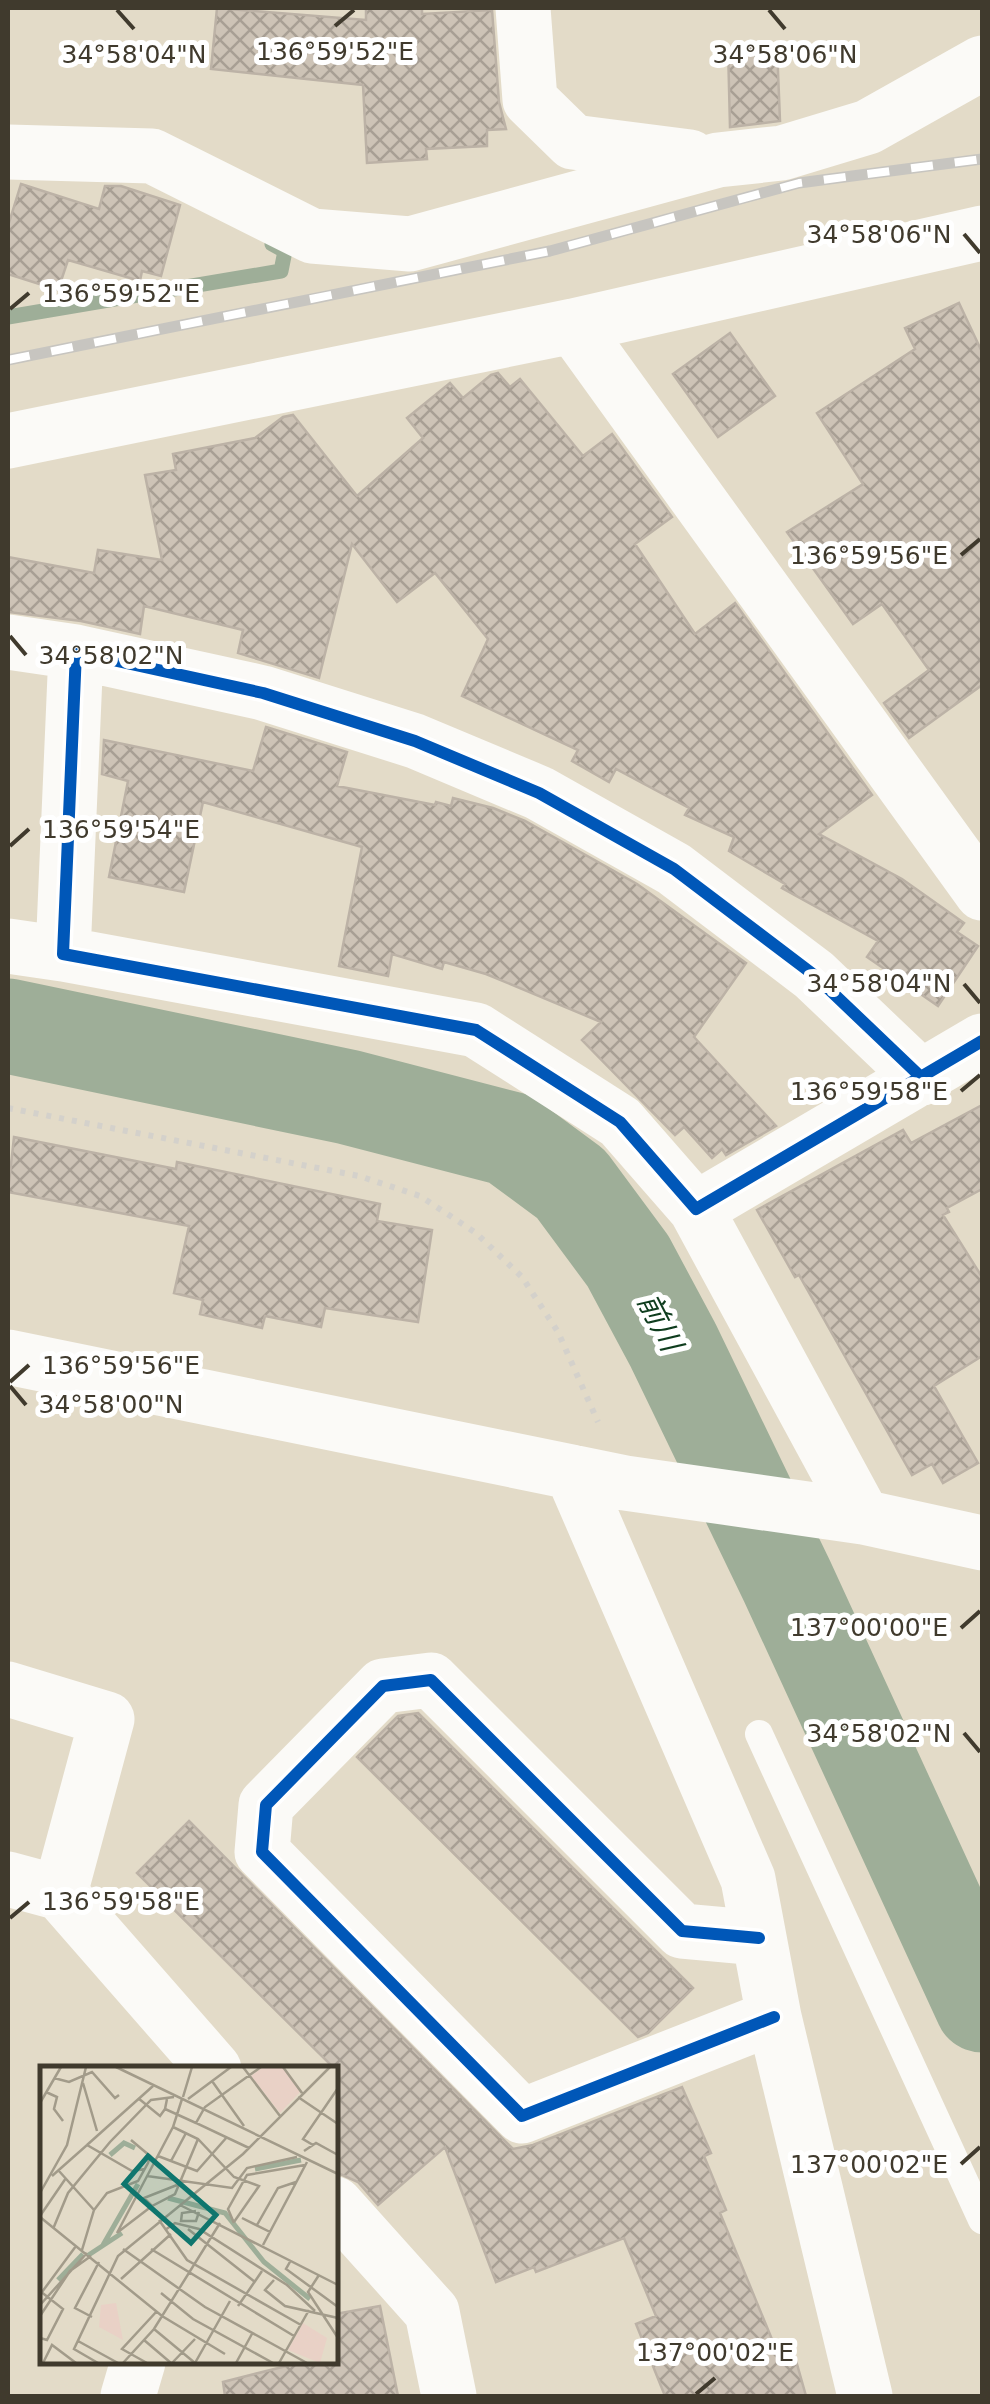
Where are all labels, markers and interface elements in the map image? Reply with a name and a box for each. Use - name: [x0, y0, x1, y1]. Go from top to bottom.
- text: 136°59'52"E: [256, 37, 414, 66]
- text: 34°58'04"N: [61, 40, 207, 69]
- text: 34°58'06"N: [712, 40, 858, 69]
- text: 34°58'06"N: [806, 220, 952, 249]
- text: 136°59'52"E: [42, 279, 200, 308]
- text: 136°59'56"E: [790, 541, 948, 570]
- text: 34°58'02"N: [38, 641, 184, 670]
- text: 136°59'54"E: [42, 815, 200, 844]
- text: 34°58'04"N: [806, 969, 952, 998]
- text: 136°59'58"E: [790, 1077, 948, 1106]
- water label: 前川: [631, 1287, 691, 1359]
- text: 136°59'56"E: [42, 1351, 200, 1380]
- text: 34°58'00"N: [38, 1390, 184, 1419]
- text: 137°00'00"E: [790, 1613, 948, 1642]
- text: 34°58'02"N: [806, 1719, 952, 1748]
- text: 136°59'58"E: [42, 1887, 200, 1916]
- inset map: [40, 2066, 338, 2364]
- text: 137°00'02"E: [790, 2150, 948, 2179]
- text: 137°00'02"E: [636, 2338, 794, 2367]

